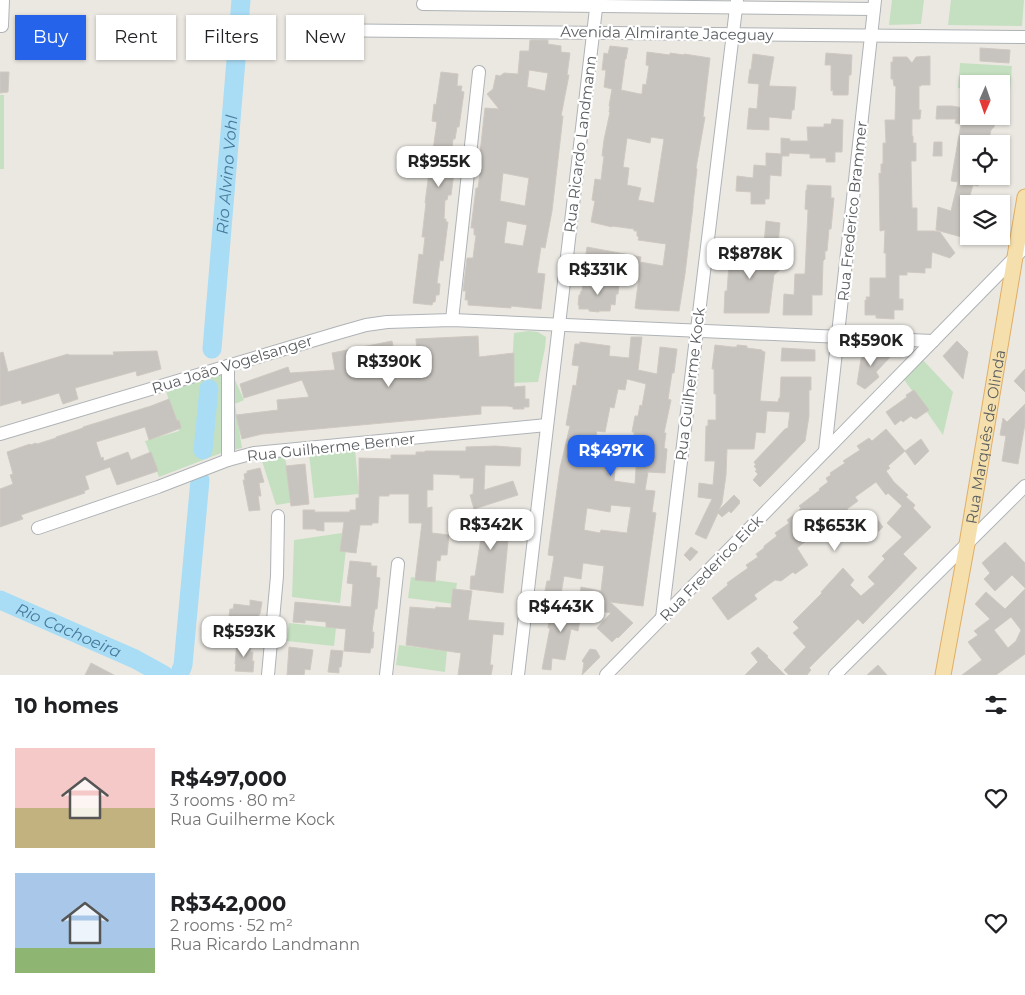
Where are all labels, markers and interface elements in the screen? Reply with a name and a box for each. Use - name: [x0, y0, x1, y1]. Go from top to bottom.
- chip: Buy: [15, 15, 86, 60]
- chip: Rent: [96, 15, 176, 60]
- chip: Filters: [186, 15, 276, 60]
- chip: New: [286, 15, 364, 60]
- street label: Avenida Almirante Jaceguay: [560, 22, 775, 44]
- street label: Rua Ricardo Landmann: [560, 54, 600, 234]
- north arrow: [960, 75, 1010, 125]
- map controls: [960, 75, 1010, 245]
- water label: Rio Alvino Vohl: [212, 114, 241, 235]
- street label: Rua Frederico Brammer: [833, 120, 871, 302]
- button: locate: [960, 135, 1010, 185]
- pin: R$955K: [398, 146, 480, 188]
- text: R$955K: [408, 152, 470, 171]
- button: layers: [960, 195, 1010, 245]
- pin: R$878K: [709, 238, 791, 280]
- text: R$878K: [718, 244, 782, 263]
- pin: R$331K: [557, 254, 639, 296]
- text: R$331K: [569, 260, 627, 279]
- street label: Rua Guilherme Kock: [671, 306, 709, 462]
- pin: R$590K: [830, 324, 912, 367]
- street label: Rua João Vogelsanger: [149, 331, 315, 397]
- text: R$590K: [839, 331, 903, 350]
- pin: R$390K: [348, 346, 430, 388]
- street label: Rua Marquês de Olinda: [961, 348, 1009, 525]
- text: R$390K: [357, 352, 421, 371]
- street label: Rua Guilherme Berner: [246, 429, 416, 465]
- pin: R$497K: [570, 434, 652, 477]
- text: R$497K: [579, 441, 644, 460]
- pin: R$342K: [450, 508, 532, 551]
- pin: R$653K: [794, 510, 876, 552]
- street label: Rua Frederico Eick: [655, 511, 767, 625]
- text: R$342K: [459, 515, 523, 534]
- text: R$653K: [804, 516, 866, 535]
- pin: R$443K: [520, 590, 602, 633]
- text: R$443K: [528, 597, 594, 616]
- water label: Rio Cachoeira: [13, 599, 124, 661]
- pin: R$593K: [203, 616, 285, 658]
- text: R$593K: [213, 622, 275, 641]
- icon: filters: [982, 691, 1010, 719]
- text: 10 homes: [15, 693, 118, 718]
- text: R$497,000: [170, 766, 287, 791]
- icon: home: [55, 768, 115, 828]
- icon: heart: [982, 784, 1010, 812]
- text: 3 rooms · 80 m²: [170, 791, 296, 810]
- text: Rua Guilherme Kock: [170, 810, 335, 829]
- text: R$342,000: [170, 891, 286, 916]
- icon: home: [55, 893, 115, 953]
- icon: heart: [982, 909, 1010, 937]
- text: 2 rooms · 52 m²: [170, 916, 293, 935]
- text: Rua Ricardo Landmann: [170, 935, 360, 954]

